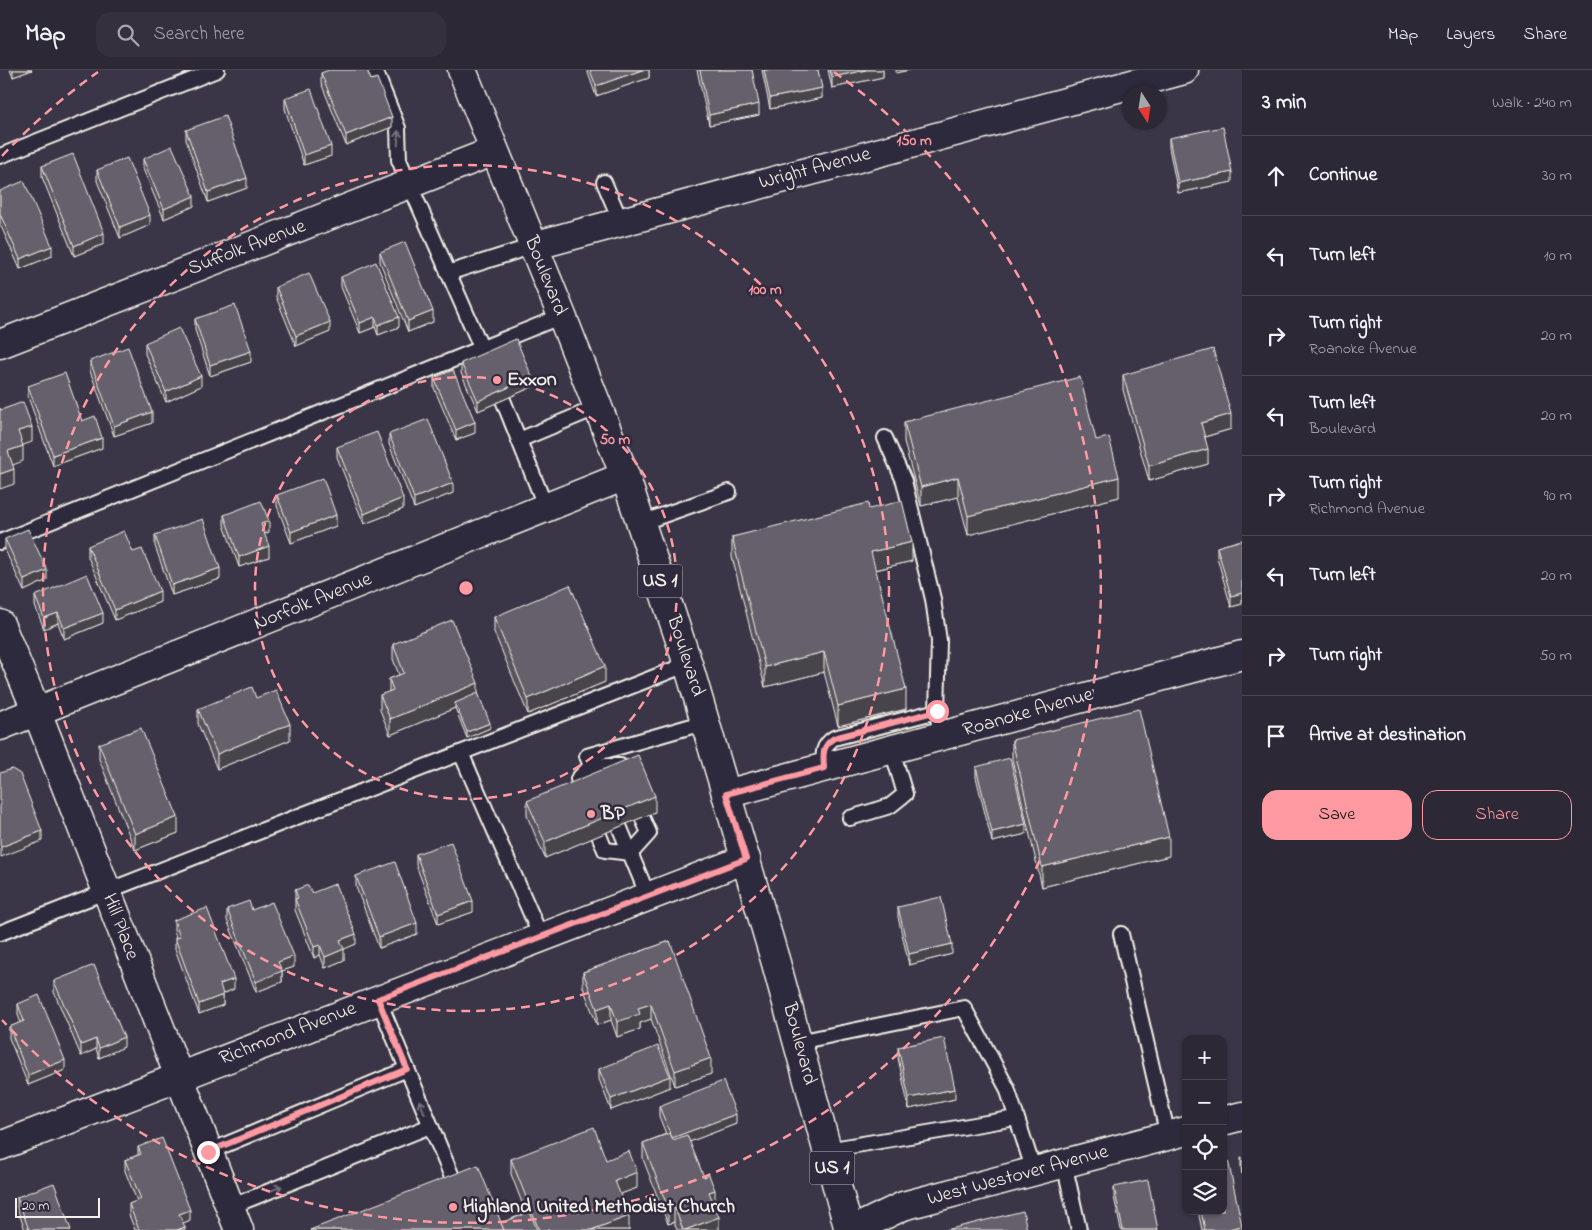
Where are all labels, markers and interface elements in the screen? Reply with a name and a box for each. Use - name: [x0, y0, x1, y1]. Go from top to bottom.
- search box: [96, 12, 446, 57]
- text: Map: [25, 17, 66, 52]
- icon: search: [114, 21, 142, 49]
- text: Search here: [154, 21, 245, 48]
- text: Map: [1388, 22, 1418, 48]
- text: Layers: [1446, 22, 1496, 48]
- text: Share: [1524, 22, 1567, 48]
- north arrow: [1122, 85, 1167, 130]
- text: 3 min: [1262, 88, 1306, 118]
- text: Walk · 240 m: [1492, 91, 1572, 115]
- one-way arrow: [393, 130, 403, 146]
- text: 150 m: [896, 130, 932, 152]
- street label: Wright Avenue: [756, 140, 874, 199]
- icon: ahead: [1262, 162, 1290, 190]
- text: Continue: [1309, 162, 1377, 189]
- text: 30 m: [1542, 164, 1572, 188]
- street label: Suffolk Avenue: [184, 212, 310, 284]
- street label: Boulevard: [516, 231, 574, 320]
- icon: left: [1262, 242, 1290, 270]
- text: Turn left: [1309, 242, 1376, 269]
- text: 10 m: [1544, 244, 1572, 268]
- text: 100 m: [748, 279, 782, 301]
- text: Turn right: [1309, 310, 1382, 337]
- icon: right: [1262, 322, 1290, 350]
- text: 20 m: [1541, 324, 1572, 348]
- text: Roanoke Avenue: [1309, 337, 1417, 361]
- place label: Exxon: [507, 366, 557, 395]
- marker: Exxon: [491, 374, 503, 386]
- text: Turn left: [1309, 390, 1376, 417]
- icon: left: [1262, 402, 1290, 430]
- text: 20 m: [1541, 404, 1572, 428]
- text: Boulevard: [1309, 417, 1376, 441]
- text: 50 m: [600, 429, 631, 451]
- text: Turn right: [1309, 470, 1382, 497]
- icon: right: [1262, 482, 1290, 510]
- text: 90 m: [1544, 484, 1572, 508]
- text: Richmond Avenue: [1309, 497, 1425, 521]
- icon: left: [1262, 562, 1290, 590]
- text: Turn left: [1309, 562, 1376, 589]
- road number: US 1: [638, 564, 682, 598]
- text: 20 m: [1541, 564, 1572, 588]
- street label: Norfolk Avenue: [250, 565, 376, 639]
- centre of rings: [457, 579, 475, 597]
- street label: Boulevard: [658, 611, 712, 700]
- icon: right: [1262, 642, 1290, 670]
- text: Turn right: [1309, 642, 1382, 669]
- text: 50 m: [1540, 644, 1572, 668]
- street label: Roanoke Avenue: [959, 681, 1097, 745]
- route start: [926, 700, 949, 723]
- icon: arrive: [1262, 722, 1290, 750]
- text: Arrive at destination: [1309, 722, 1466, 749]
- button: Save: [1262, 790, 1412, 840]
- button: Share: [1422, 790, 1572, 840]
- place label: BP: [600, 800, 625, 829]
- marker: BP: [585, 808, 597, 820]
- street label: Hill Place: [94, 889, 146, 965]
- street label: Richmond Avenue: [215, 994, 361, 1073]
- street label: Boulevard: [774, 999, 824, 1088]
- map controls: [1182, 1035, 1227, 1215]
- button: +: [1182, 1035, 1227, 1080]
- button: −: [1182, 1080, 1227, 1125]
- one-way arrow: [417, 1099, 426, 1114]
- button: locate: [1182, 1125, 1227, 1170]
- street label: West Westover Avenue: [924, 1138, 1112, 1214]
- route end: [197, 1141, 220, 1164]
- road number: US 1: [810, 1152, 854, 1184]
- button: layers: [1182, 1170, 1227, 1215]
- one-way arrow: [267, 1183, 282, 1193]
- place label: Highland United Methodist Church: [463, 1193, 735, 1223]
- scale bar: [15, 1195, 100, 1218]
- text: 20 m: [22, 1196, 49, 1217]
- marker: Highland United Methodist Church: [447, 1201, 459, 1213]

